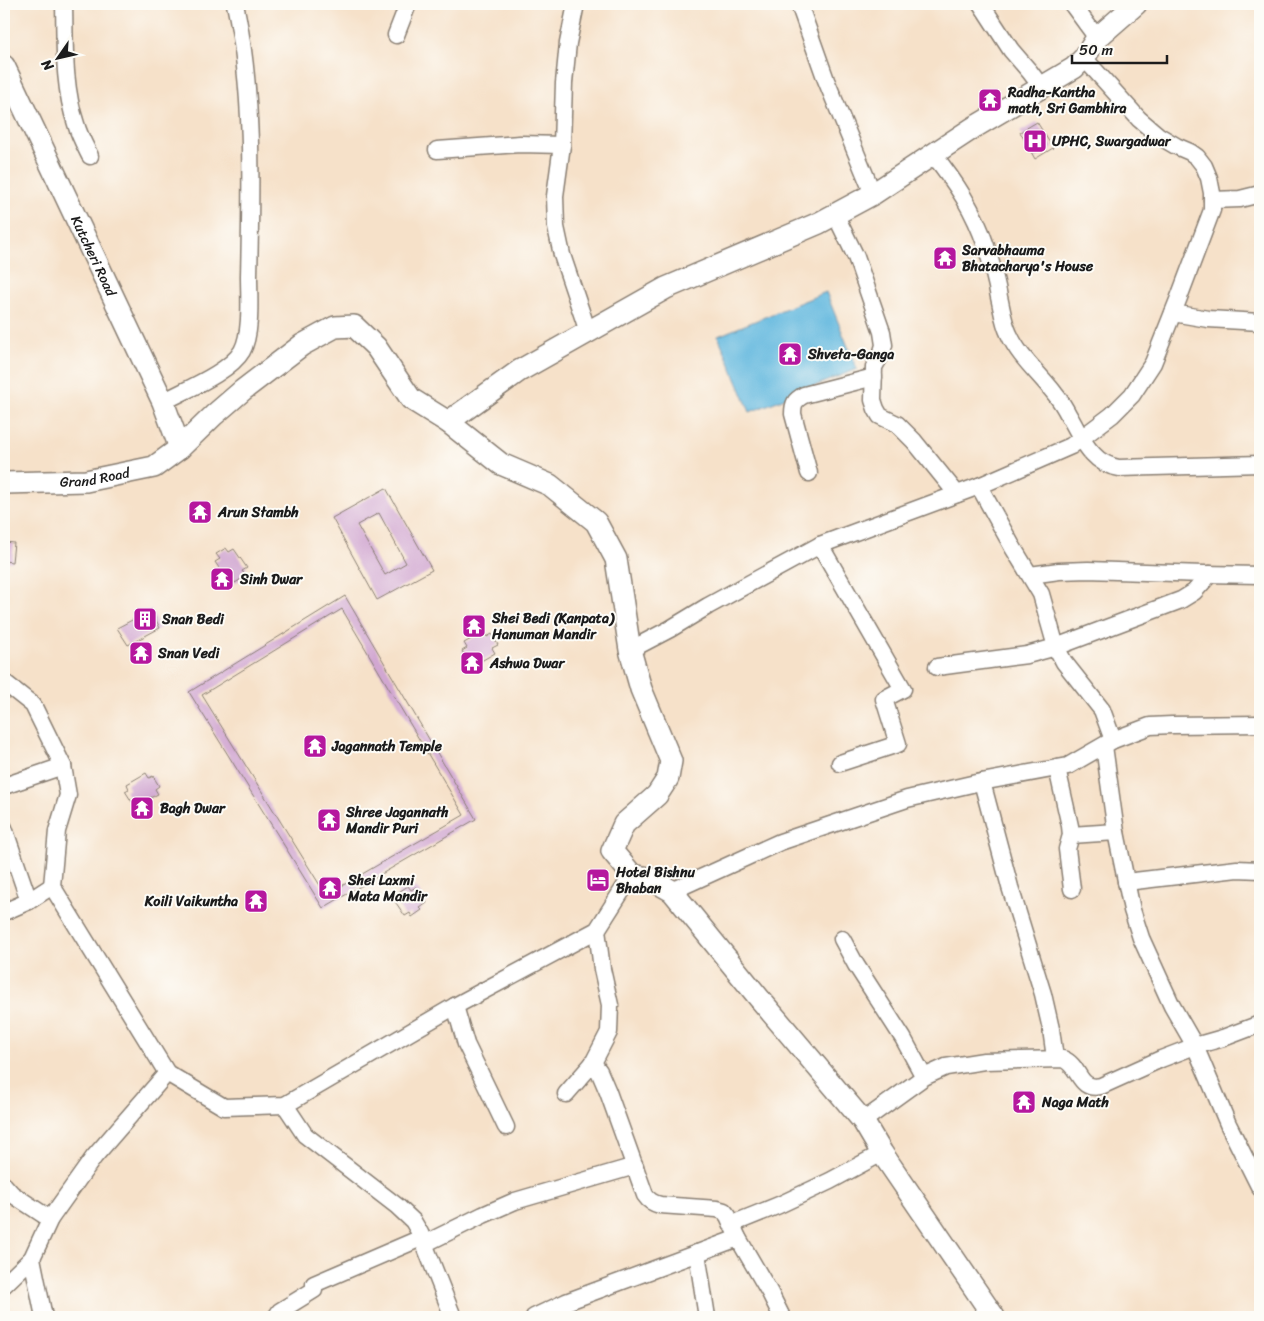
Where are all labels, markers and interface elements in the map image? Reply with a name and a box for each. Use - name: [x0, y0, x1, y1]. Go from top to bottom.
- north arrow: [32, 32, 82, 82]
- scale bar: [1072, 32, 1166, 64]
- text: 50 m: [1079, 37, 1114, 63]
- text: N: [34, 54, 61, 77]
- place label: Radha-Kantha math, Sri Gambhira: [1007, 80, 1127, 121]
- temple icon: Radha-Kantha math, Sri Gambhira: [977, 87, 1003, 113]
- hospital icon: UPHC, Swargadwar: [1022, 128, 1048, 154]
- place label: UPHC, Swargadwar: [1052, 129, 1172, 154]
- street label: Kutcheri Road: [64, 211, 124, 302]
- place label: Sarvabhauma Bhatacharya's House: [961, 238, 1094, 279]
- temple icon: Sarvabhauma Bhatacharya's House: [932, 245, 958, 271]
- temple icon: Shveta-Ganga: [777, 341, 803, 367]
- place label: Shveta-Ganga: [807, 342, 894, 367]
- street label: Grand Road: [60, 460, 133, 494]
- temple icon: Arun Stambh: [187, 499, 213, 525]
- place label: Arun Stambh: [217, 500, 299, 525]
- temple icon: Sinh Dwar: [209, 566, 235, 592]
- place label: Sinh Dwar: [239, 567, 303, 592]
- building icon: Snan Bedi: [132, 606, 158, 632]
- place label: Shei Bedi (Kanpata) Hanuman Mandir: [491, 606, 615, 647]
- place label: Snan Bedi: [161, 607, 225, 632]
- temple icon: Shei Bedi (Kanpata) Hanuman Mandir: [461, 613, 487, 639]
- temple icon: Snan Vedi: [128, 640, 154, 666]
- place label: Snan Vedi: [157, 641, 220, 666]
- temple icon: Ashwa Dwar: [459, 650, 485, 676]
- place label: Ashwa Dwar: [489, 651, 565, 676]
- temple icon: Jagannath Temple: [302, 733, 328, 759]
- place label: Jagannath Temple: [331, 734, 443, 759]
- temple icon: Bagh Dwar: [129, 795, 155, 821]
- place label: Bagh Dwar: [160, 796, 226, 821]
- place label: Shree Jagannath Mandir Puri: [345, 800, 449, 841]
- temple icon: Shree Jagannath Mandir Puri: [316, 807, 342, 833]
- place label: Hotel Bishnu Bhaban: [615, 860, 695, 901]
- hotel icon: Hotel Bishnu Bhaban: [585, 867, 611, 893]
- place label: Shei Laxmi Mata Mandir: [347, 868, 428, 909]
- temple icon: Shei Laxmi Mata Mandir: [317, 875, 343, 901]
- temple icon: Koili Vaikuntha: [243, 888, 269, 914]
- place label: Koili Vaikuntha: [144, 889, 238, 914]
- temple icon: Naga Math: [1011, 1089, 1037, 1115]
- place label: Naga Math: [1041, 1090, 1110, 1115]

